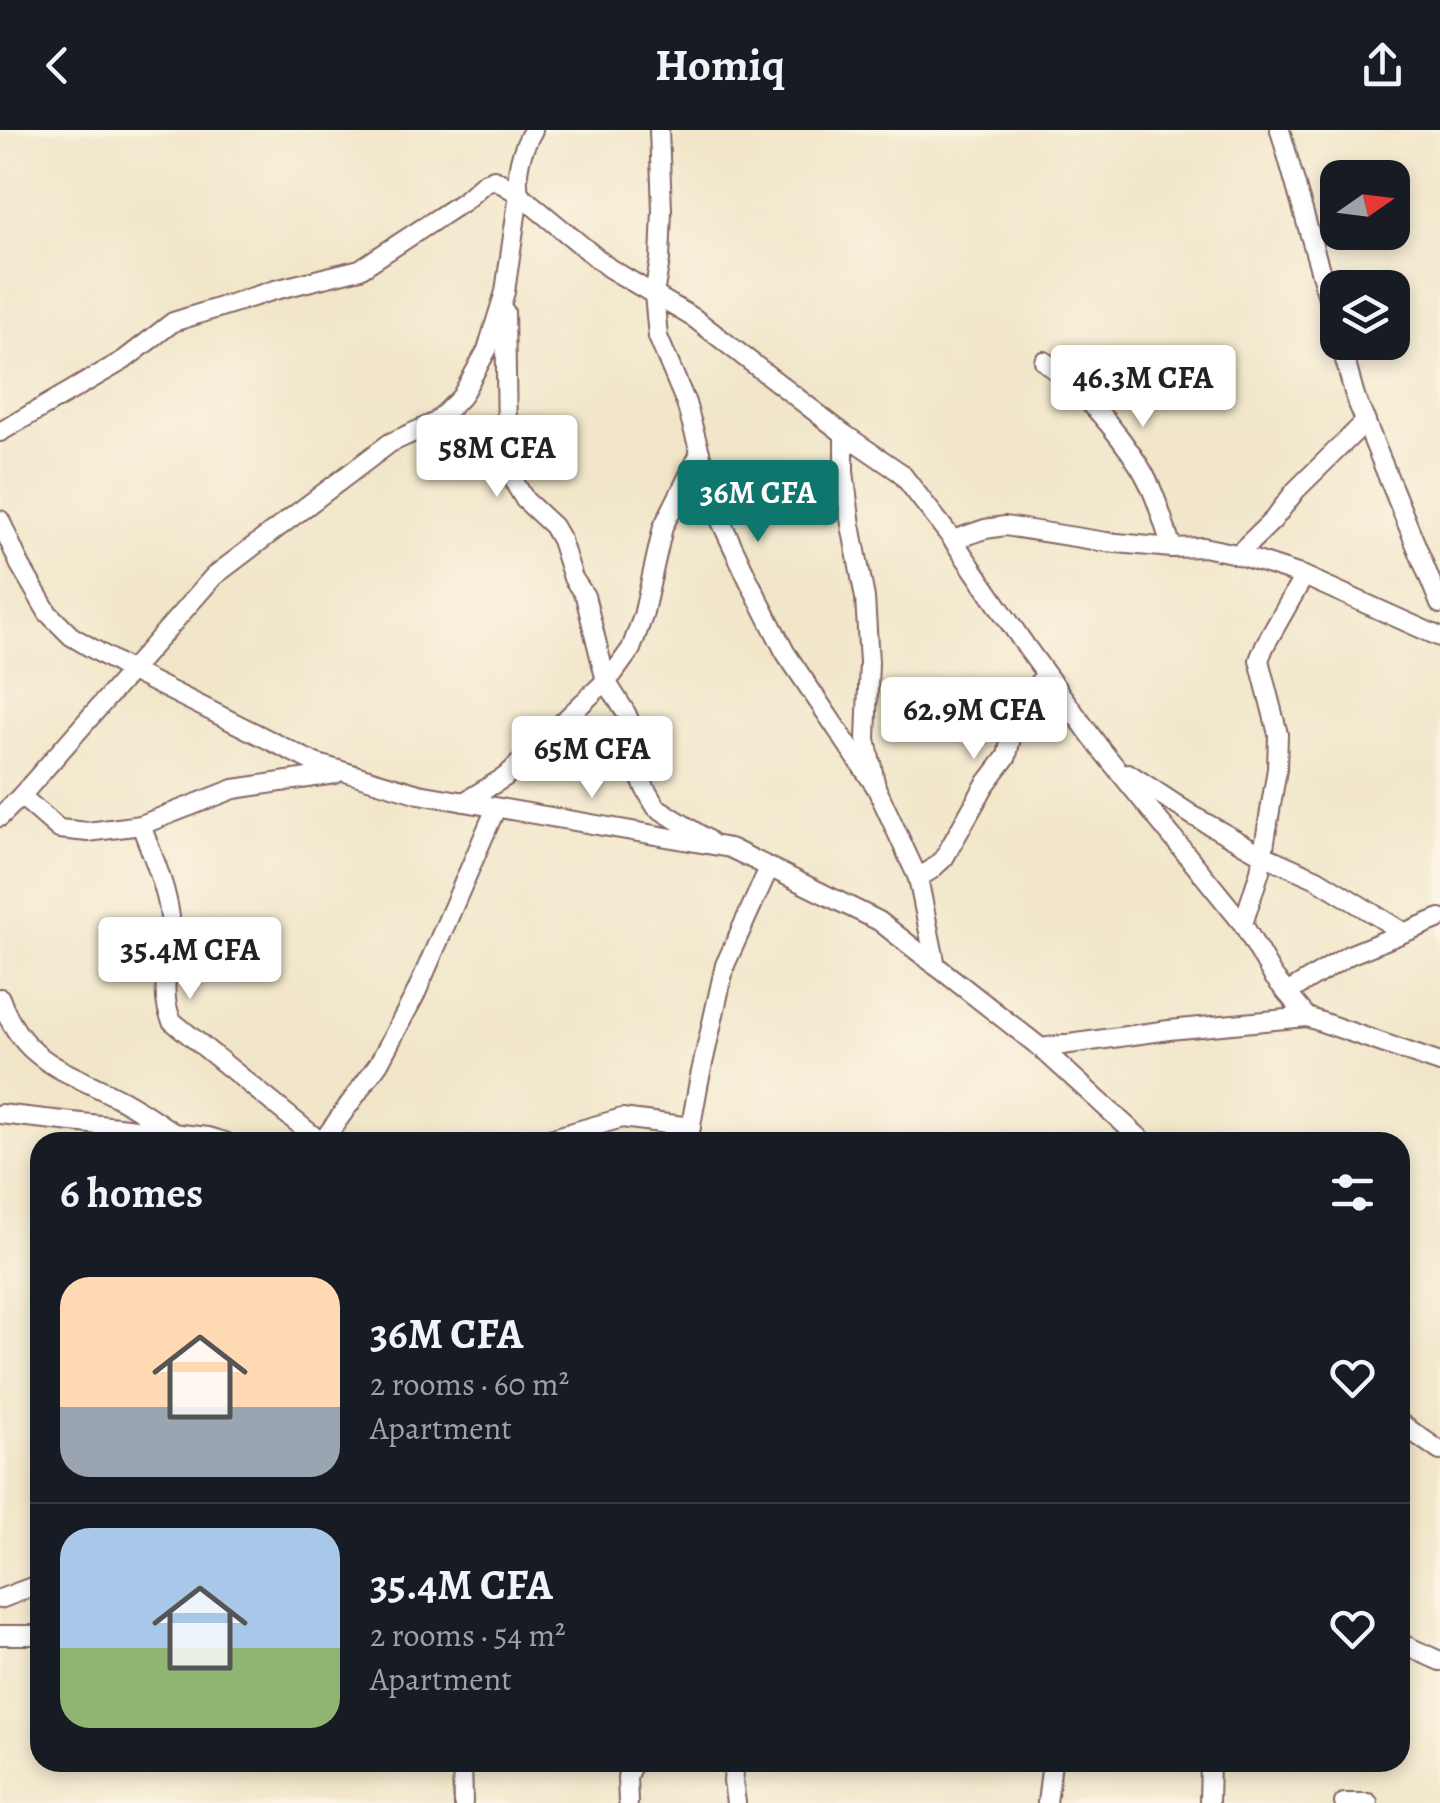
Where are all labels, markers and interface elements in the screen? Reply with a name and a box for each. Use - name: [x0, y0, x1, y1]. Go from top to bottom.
- text: Homiq: [655, 34, 785, 96]
- icon: back: [30, 38, 85, 93]
- icon: share: [1355, 38, 1410, 93]
- north arrow: [1320, 160, 1410, 250]
- map controls: [1320, 160, 1410, 360]
- button: layers: [1320, 270, 1410, 360]
- pin: 46.3M CFA: [1029, 345, 1257, 430]
- text: 46.3M CFA: [1073, 355, 1213, 399]
- pin: 58M CFA: [405, 415, 589, 500]
- text: 58M CFA: [438, 425, 556, 469]
- pin: 36M CFA: [666, 460, 850, 545]
- text: 36M CFA: [700, 470, 816, 514]
- pin: 62.9M CFA: [860, 677, 1088, 762]
- text: 62.9M CFA: [903, 687, 1045, 731]
- pin: 65M CFA: [500, 716, 684, 801]
- text: 65M CFA: [534, 726, 650, 770]
- pin: 35.4M CFA: [76, 917, 304, 1002]
- text: 35.4M CFA: [120, 927, 260, 971]
- text: 6 homes: [60, 1164, 203, 1221]
- icon: filters: [1325, 1165, 1380, 1220]
- text: 36M CFA: [370, 1305, 523, 1362]
- icon: home: [140, 1317, 260, 1437]
- icon: heart: [1325, 1350, 1380, 1405]
- text: 2 rooms · 60 m²: [370, 1362, 569, 1406]
- text: Apartment: [370, 1406, 512, 1450]
- text: 35.4M CFA: [370, 1556, 553, 1613]
- icon: home: [140, 1568, 260, 1688]
- icon: heart: [1325, 1601, 1380, 1656]
- text: 2 rooms · 54 m²: [370, 1613, 566, 1657]
- text: Apartment: [370, 1657, 512, 1701]

